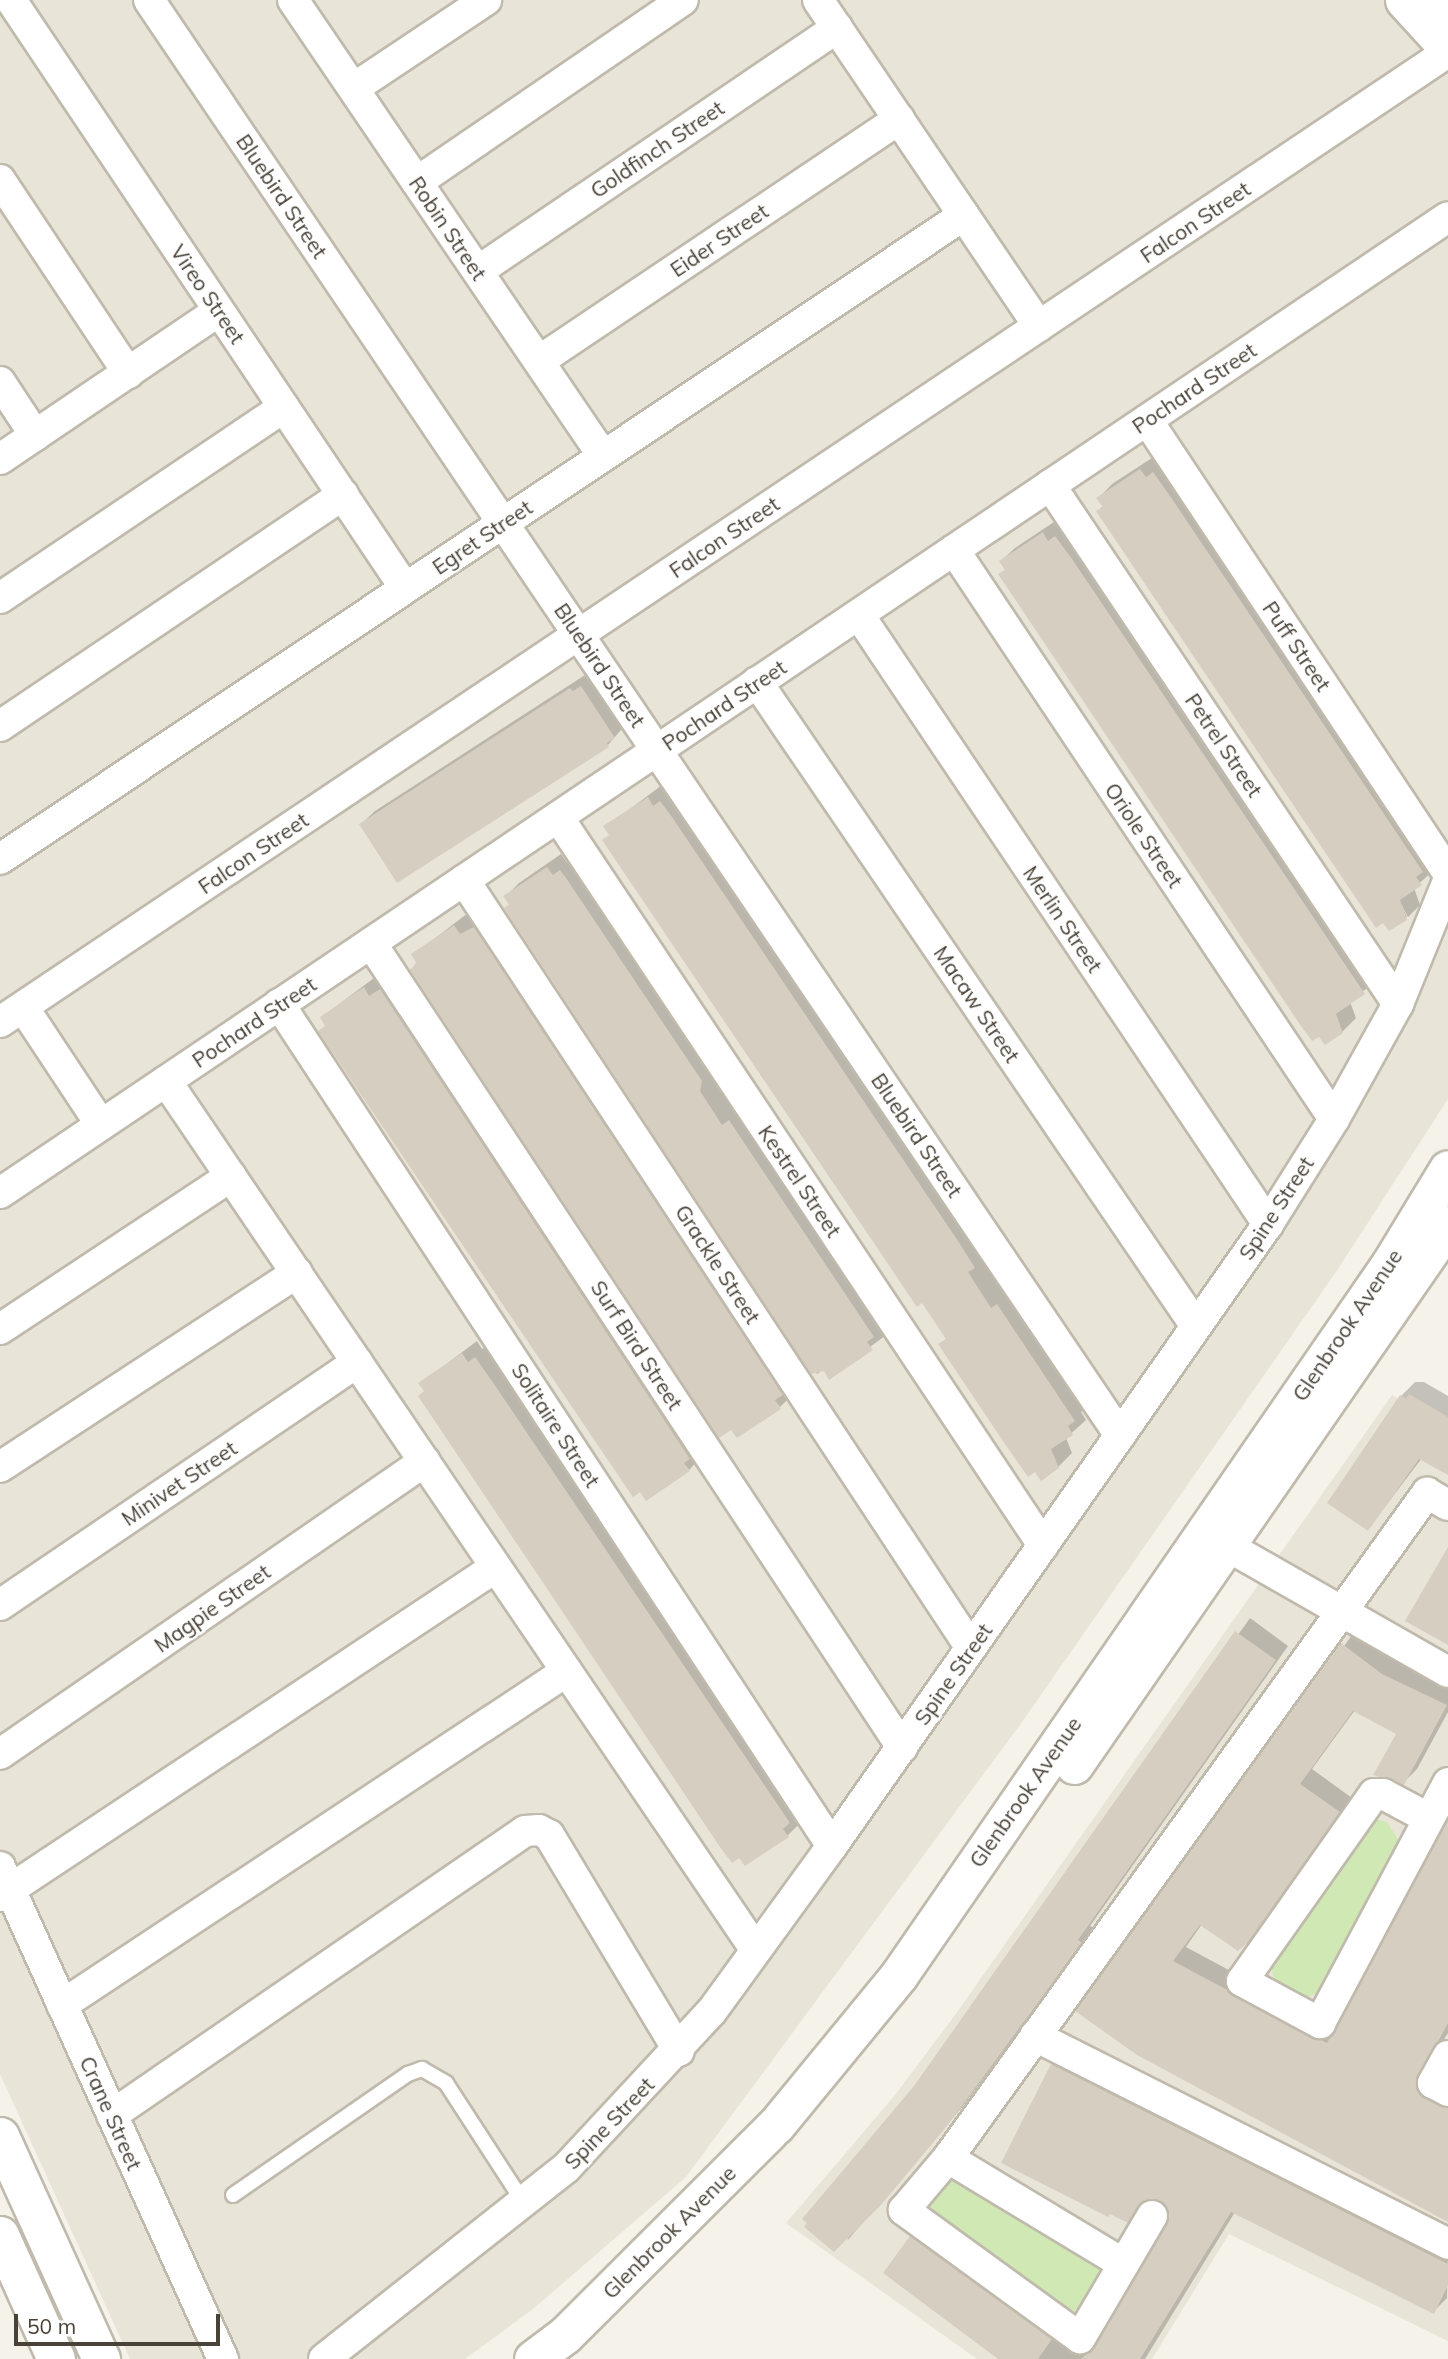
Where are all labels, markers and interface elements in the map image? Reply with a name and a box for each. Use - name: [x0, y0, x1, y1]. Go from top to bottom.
- street label: Goldfinch Street: [585, 95, 729, 203]
- street label: Bluebird Street: [231, 129, 333, 263]
- street label: Robin Street: [404, 171, 492, 285]
- street label: Falcon Street: [1135, 176, 1255, 268]
- street label: Eider Street: [665, 198, 773, 282]
- street label: Vireo Street: [166, 240, 250, 348]
- street label: Pochard Street: [1127, 337, 1261, 439]
- street label: Falcon Street: [664, 491, 784, 583]
- street label: Egret Street: [427, 494, 537, 580]
- street label: Puff Street: [1258, 596, 1336, 696]
- street label: Bluebird Street: [549, 598, 651, 732]
- street label: Pochard Street: [657, 654, 791, 756]
- street label: Petrel Street: [1180, 688, 1268, 802]
- street label: Oriole Street: [1100, 778, 1188, 892]
- street label: Falcon Street: [193, 807, 313, 899]
- street label: Merlin Street: [1018, 861, 1108, 977]
- street label: Macaw Street: [929, 941, 1025, 1067]
- street label: Pochard Street: [187, 971, 321, 1073]
- street label: Bluebird Street: [866, 1068, 968, 1202]
- street label: Kestrel Street: [753, 1120, 847, 1242]
- street label: Spine Street: [1233, 1152, 1319, 1264]
- street label: Grackle Street: [670, 1200, 766, 1328]
- street label: Glenbrook Avenue: [1287, 1244, 1407, 1406]
- street label: Surf Bird Street: [586, 1276, 688, 1414]
- street label: Solitaire Street: [507, 1358, 605, 1492]
- street label: Minivet Street: [117, 1435, 241, 1531]
- street label: Magpie Street: [149, 1559, 275, 1657]
- street label: Spine Street: [909, 1618, 997, 1730]
- street label: Glenbrook Avenue: [964, 1712, 1086, 1872]
- street label: Crane Street: [75, 2052, 147, 2174]
- street label: Spine Street: [559, 2072, 659, 2174]
- street label: Glenbrook Avenue: [597, 2160, 741, 2304]
- scale bar: [18, 2300, 224, 2344]
- text: 50 m: [27, 2313, 76, 2339]

